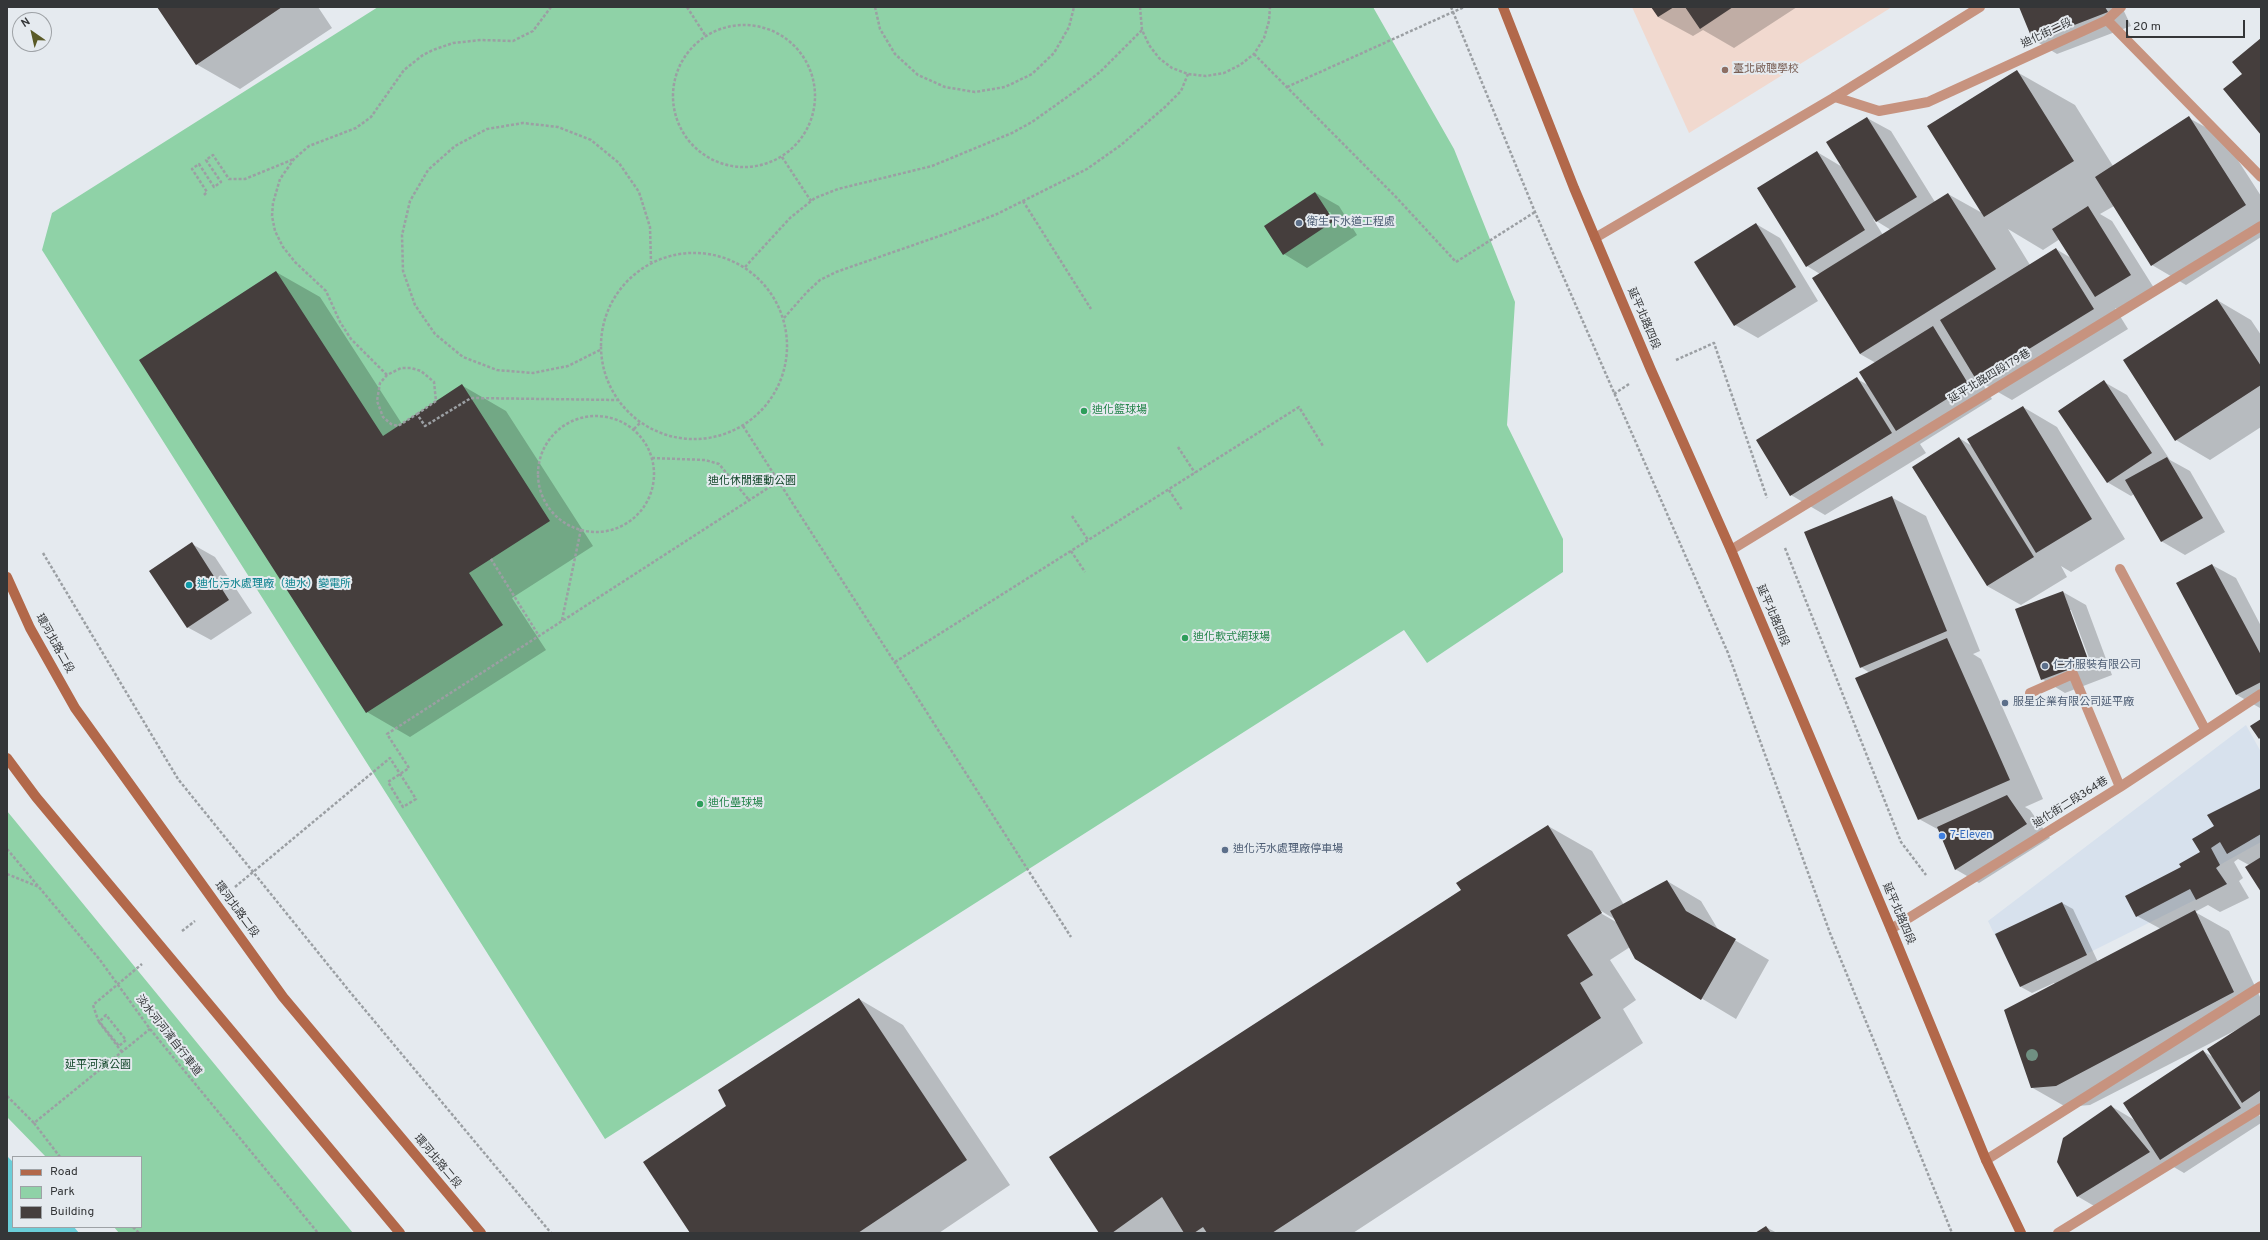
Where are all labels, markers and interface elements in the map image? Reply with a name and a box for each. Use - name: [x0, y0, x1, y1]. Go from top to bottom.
- north arrow: [12, 12, 52, 52]
- scale bar: [2128, 12, 2247, 38]
- text: N: [19, 15, 33, 31]
- street label: 迪化街二段: [2019, 16, 2075, 52]
- text: 20 m: [2133, 19, 2161, 35]
- place label: 臺北啟聰學校: [1733, 63, 1799, 77]
- marker: 臺北啟聰學校: [1720, 65, 1730, 75]
- place label: 衛生下水道工程處: [1307, 216, 1395, 230]
- marker: 衛生下水道工程處: [1294, 218, 1304, 228]
- street label: 延平北路四段: [1624, 286, 1662, 352]
- street label: 延平北路四段179巷: [1947, 347, 2033, 407]
- place label: 迪化籃球場: [1092, 404, 1147, 418]
- marker: 迪化籃球場: [1079, 406, 1089, 416]
- park label: 迪化休閒運動公園: [708, 475, 796, 489]
- place label: 迪化污水處理廠（迪水）變電所: [197, 578, 351, 592]
- marker: 迪化污水處理廠（迪水）變電所: [184, 580, 194, 590]
- street label: 延平北路四段: [1753, 583, 1791, 649]
- street label: 環河北路二段: [32, 612, 76, 676]
- place label: 迪化軟式網球場: [1193, 631, 1270, 645]
- marker: 迪化軟式網球場: [1180, 633, 1190, 643]
- place label: 仁才服裝有限公司: [2053, 659, 2141, 673]
- marker: 仁才服裝有限公司: [2040, 661, 2050, 671]
- place label: 服星企業有限公司延平廠: [2013, 696, 2134, 710]
- marker: 服星企業有限公司延平廠: [2000, 698, 2010, 708]
- street label: 迪化街二段364巷: [2031, 775, 2111, 831]
- place label: 迪化壘球場: [708, 797, 763, 811]
- marker: 迪化壘球場: [695, 799, 705, 809]
- place label: 7-Eleven: [1950, 829, 1992, 843]
- marker: 7-Eleven: [1937, 831, 1947, 841]
- place label: 迪化汚水處理廠停車場: [1233, 843, 1343, 857]
- marker: 迪化汚水處理廠停車場: [1220, 845, 1230, 855]
- street label: 環河北路二段: [211, 879, 261, 941]
- street label: 延平北路四段: [1879, 881, 1917, 947]
- street label: 淡水河河濱自行車道: [132, 993, 204, 1079]
- park label: 延平河濱公園: [65, 1059, 131, 1073]
- street label: 環河北路二段: [411, 1132, 463, 1192]
- legend: [12, 1156, 142, 1228]
- text: Road: [50, 1164, 78, 1180]
- text: Park: [50, 1184, 75, 1200]
- text: Building: [50, 1204, 94, 1220]

